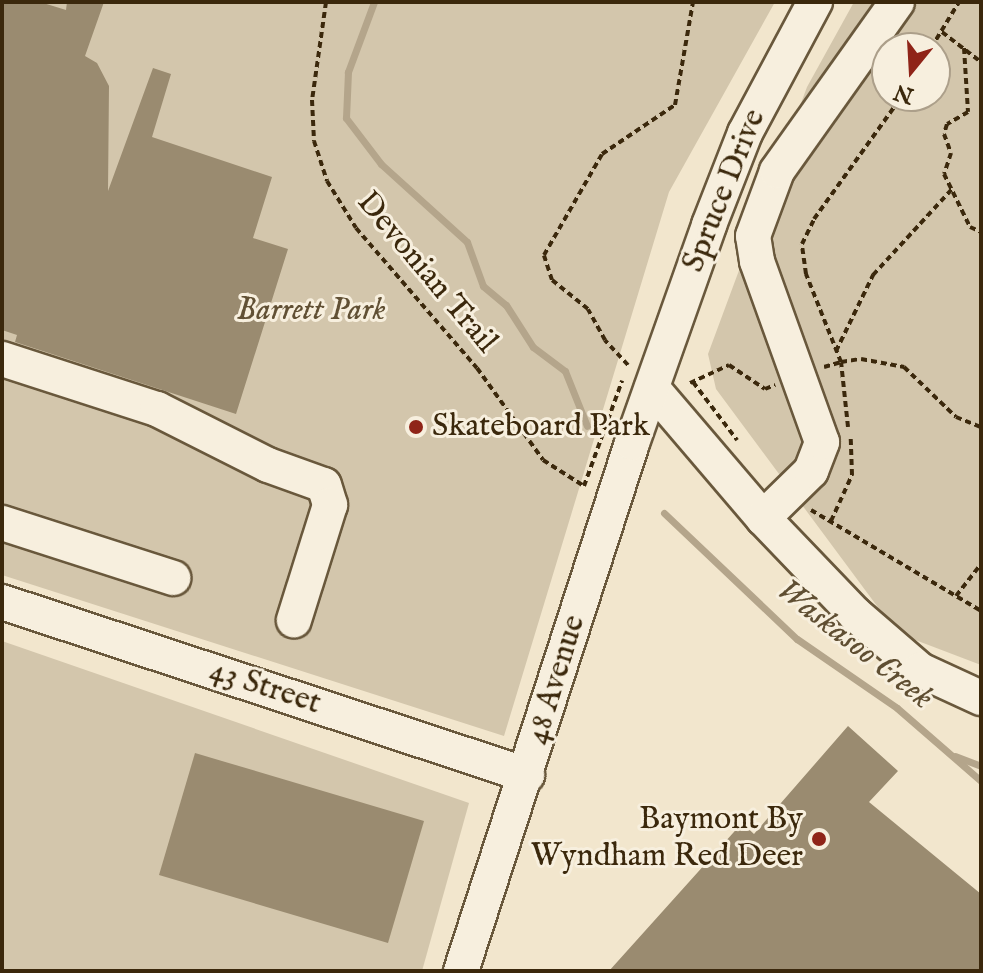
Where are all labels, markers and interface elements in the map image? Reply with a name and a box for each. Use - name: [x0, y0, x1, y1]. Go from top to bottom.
- north arrow: [871, 32, 951, 112]
- text: N: [891, 77, 918, 109]
- street label: Spruce Drive: [675, 104, 775, 278]
- street label: Devonian Trail: [347, 185, 505, 361]
- park label: Barrett Park: [237, 292, 385, 330]
- place label: Skateboard Park: [432, 408, 650, 446]
- marker: Skateboard Park: [407, 418, 425, 436]
- water label: Waskasoo Creek: [768, 570, 942, 718]
- street label: 48 Avenue: [519, 611, 595, 749]
- street label: 43 Street: [205, 652, 325, 724]
- place label: Baymont By Wyndham Red Deer: [531, 802, 803, 877]
- marker: Baymont By Wyndham Red Deer: [810, 830, 828, 848]

